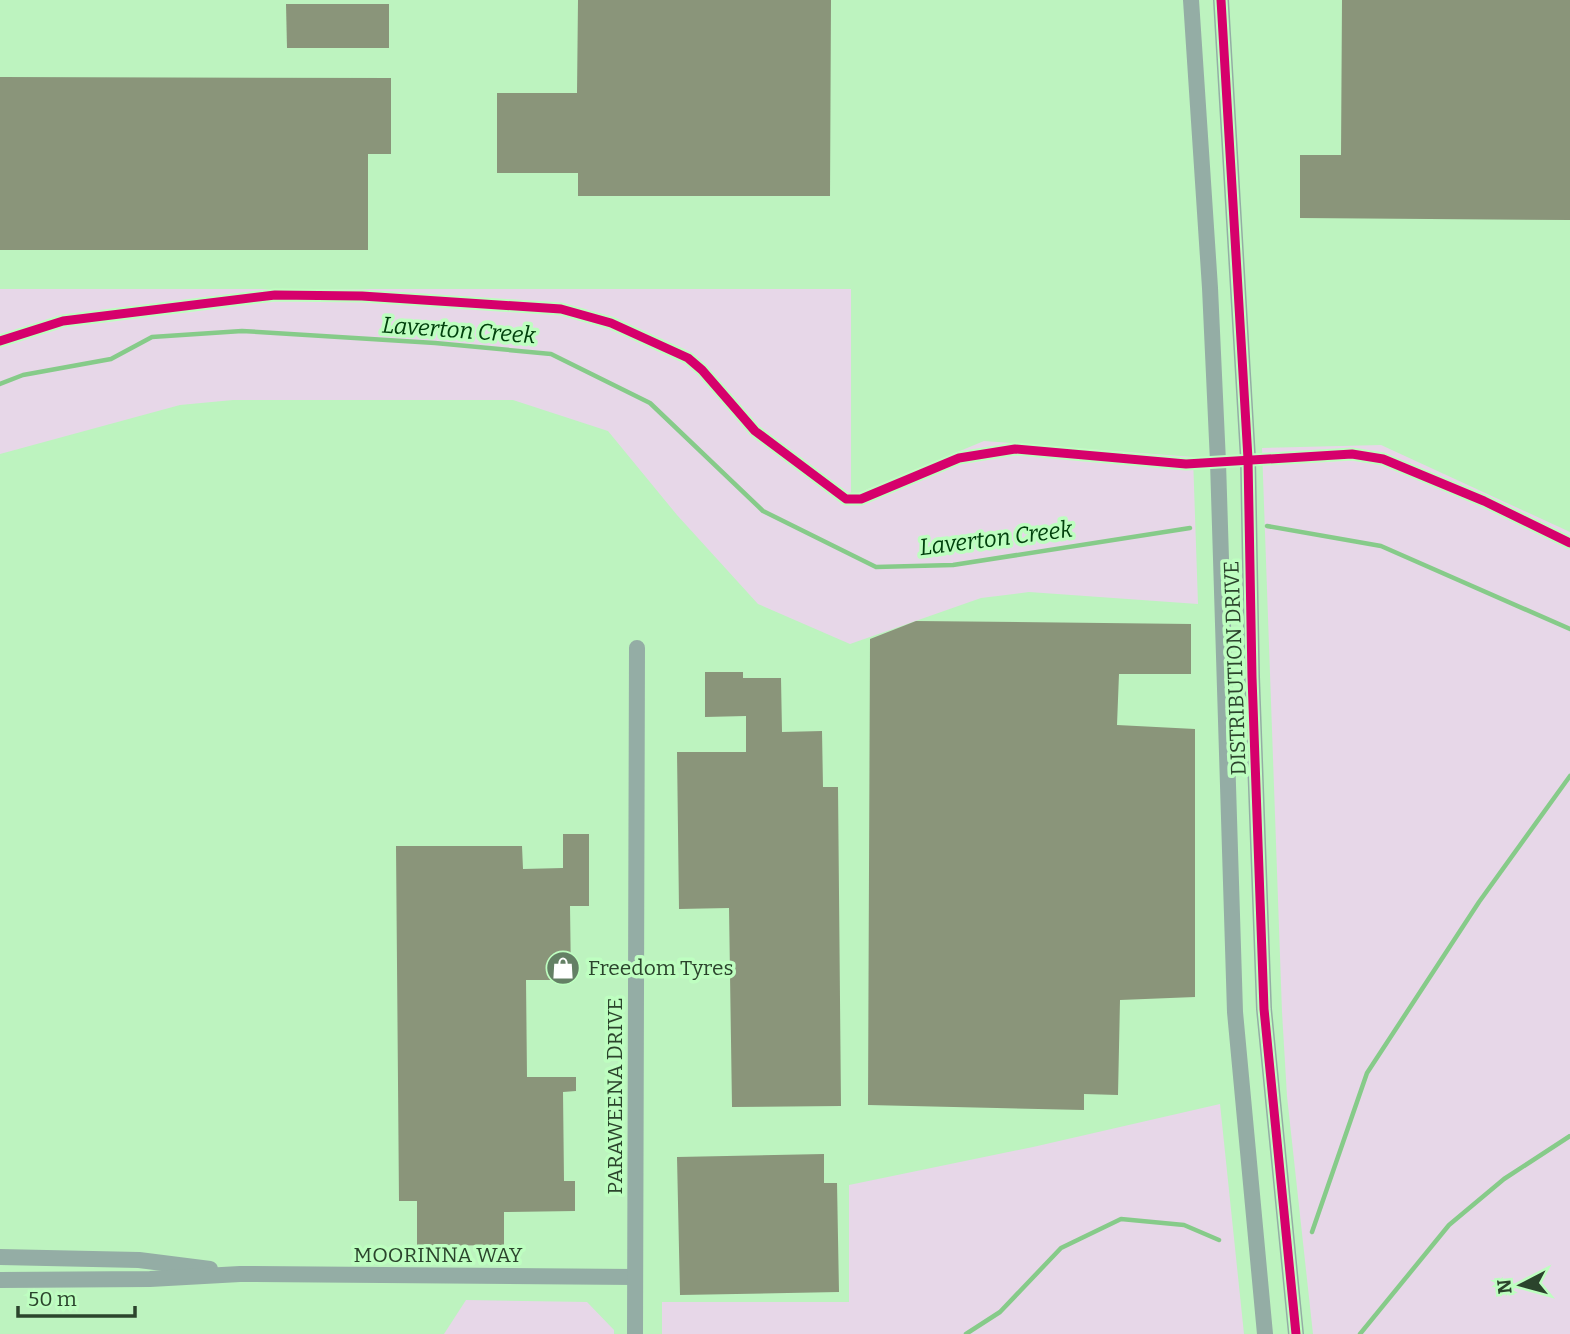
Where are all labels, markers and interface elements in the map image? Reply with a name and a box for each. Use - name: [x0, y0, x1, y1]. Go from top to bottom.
- water label: Laverton Creek: [381, 311, 537, 349]
- water label: Laverton Creek: [918, 515, 1075, 561]
- street label: DISTRIBUTION DRIVE: [1218, 560, 1252, 776]
- shop icon: Freedom Tyres: [544, 949, 582, 987]
- place label: Freedom Tyres: [588, 955, 733, 981]
- street label: PARAWEENA DRIVE: [602, 997, 628, 1195]
- street label: MOORINNA WAY: [353, 1242, 523, 1268]
- north arrow: [1486, 1250, 1556, 1320]
- scale bar: [18, 1274, 135, 1318]
- text: N: [1492, 1278, 1517, 1295]
- text: 50 m: [28, 1286, 77, 1312]

